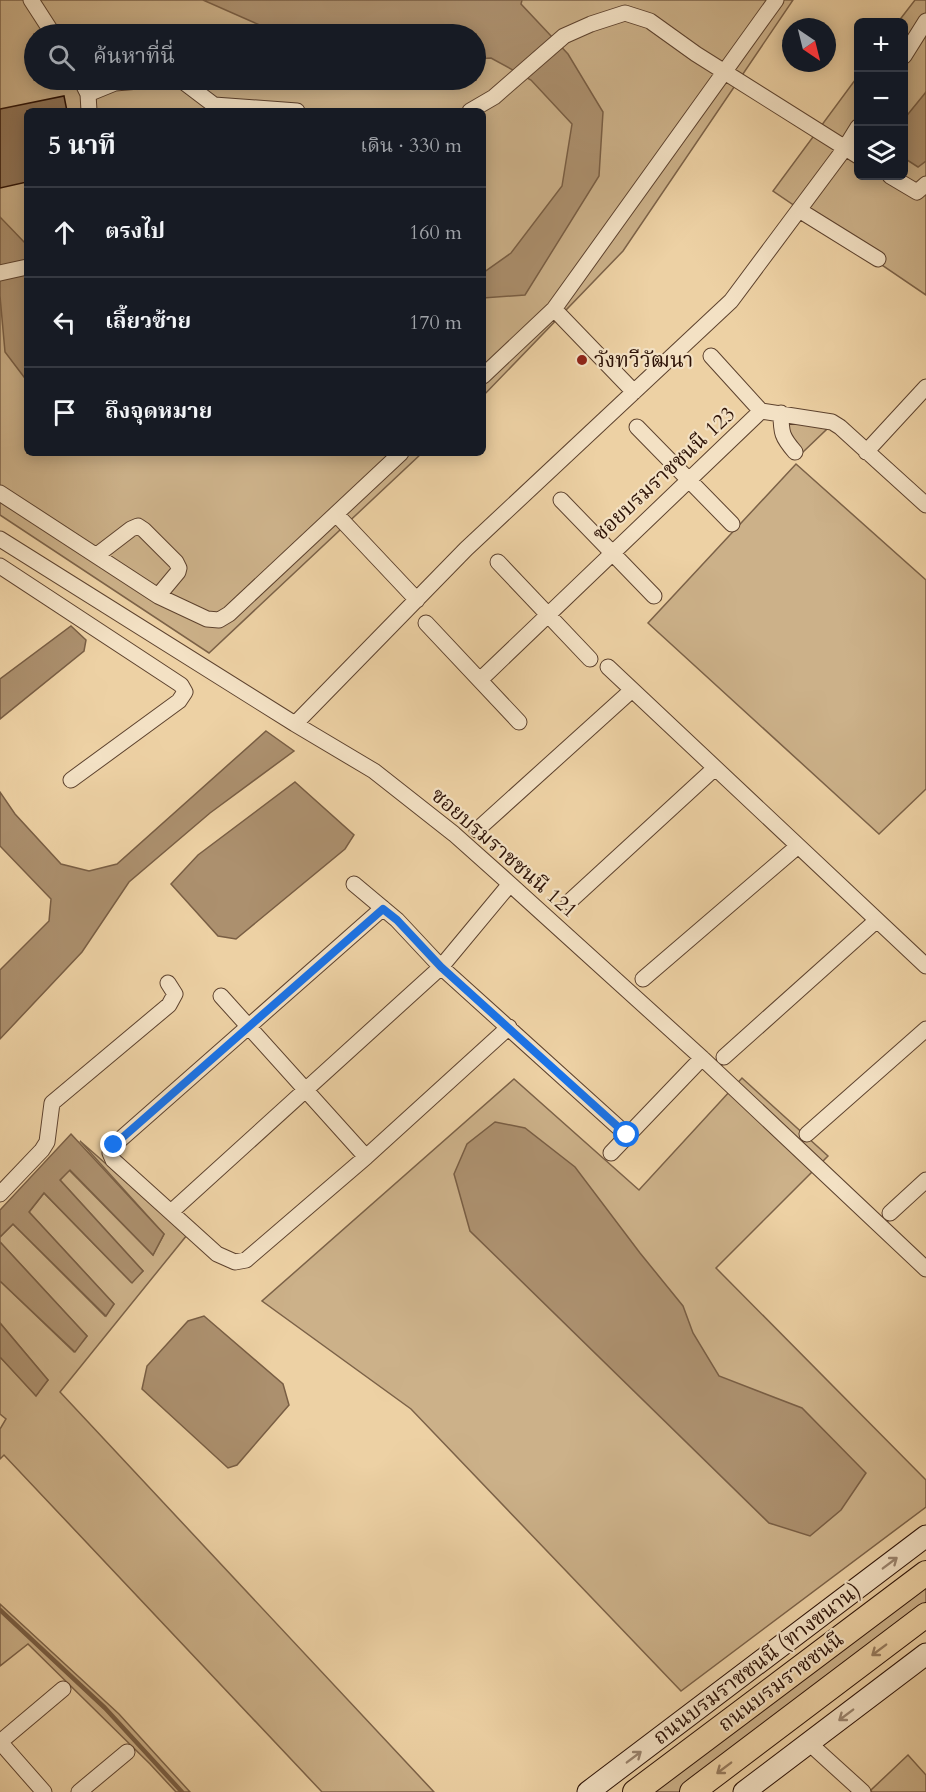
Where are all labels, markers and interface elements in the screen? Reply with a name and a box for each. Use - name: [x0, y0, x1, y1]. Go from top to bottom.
- north arrow: [782, 18, 836, 72]
- map controls: [854, 18, 908, 180]
- button: +: [854, 18, 908, 72]
- search box: [24, 24, 486, 90]
- icon: search: [45, 41, 78, 74]
- text: ค้นหาที่นี่: [93, 41, 175, 71]
- button: −: [854, 72, 908, 126]
- button: layers: [854, 126, 908, 180]
- text: 5 นาที: [48, 128, 116, 163]
- text: เดิน · 330 m: [360, 132, 462, 159]
- icon: ahead: [48, 216, 81, 249]
- text: ตรงไป: [105, 216, 165, 246]
- text: 160 m: [409, 219, 462, 246]
- icon: left: [48, 306, 81, 339]
- text: เลี้ยวซ้าย: [105, 306, 191, 336]
- text: 170 m: [409, 309, 462, 336]
- place label: วังทวีวัฒนา: [594, 346, 693, 375]
- marker: วังทวีวัฒนา: [575, 353, 589, 367]
- icon: arrive: [48, 396, 81, 429]
- text: ถึงจุดหมาย: [105, 396, 212, 426]
- street label: ซอยบรมราชชนนี 123: [586, 400, 742, 548]
- street label: ซอยบรมราชชนนี 121: [424, 781, 584, 925]
- route start: [613, 1121, 639, 1147]
- route end: [100, 1131, 126, 1157]
- one-way arrow: [882, 1556, 898, 1569]
- street label: ถนนบรมราชชนนี (ทางขนาน): [648, 1578, 866, 1750]
- street label: ถนนบรมราชชนนี: [713, 1627, 849, 1737]
- one-way arrow: [872, 1644, 888, 1657]
- one-way arrow: [838, 1708, 854, 1721]
- one-way arrow: [626, 1750, 642, 1763]
- one-way arrow: [716, 1762, 732, 1775]

